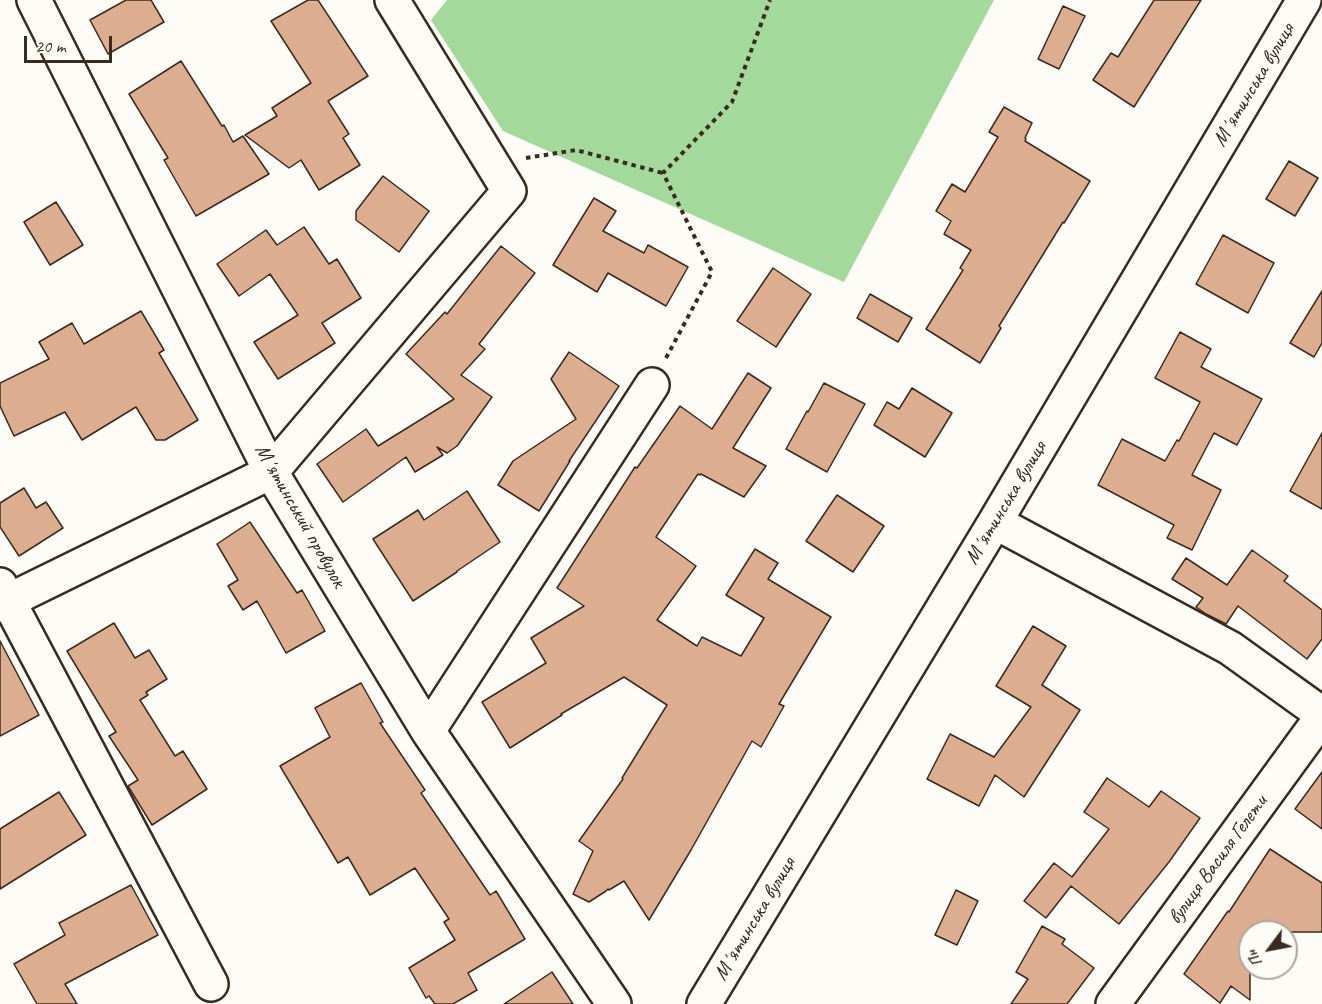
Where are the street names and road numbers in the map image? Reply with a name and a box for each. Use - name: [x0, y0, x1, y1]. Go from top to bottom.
- street label: Мʼятинська вулиця: [1207, 19, 1301, 151]
- street label: Мʼятинська вулиця: [959, 437, 1053, 569]
- street label: Мʼятинський провулок: [249, 440, 351, 592]
- street label: вулиця Василя Гелети: [1163, 791, 1273, 929]
- street label: Мʼятинська вулиця: [708, 853, 802, 985]

